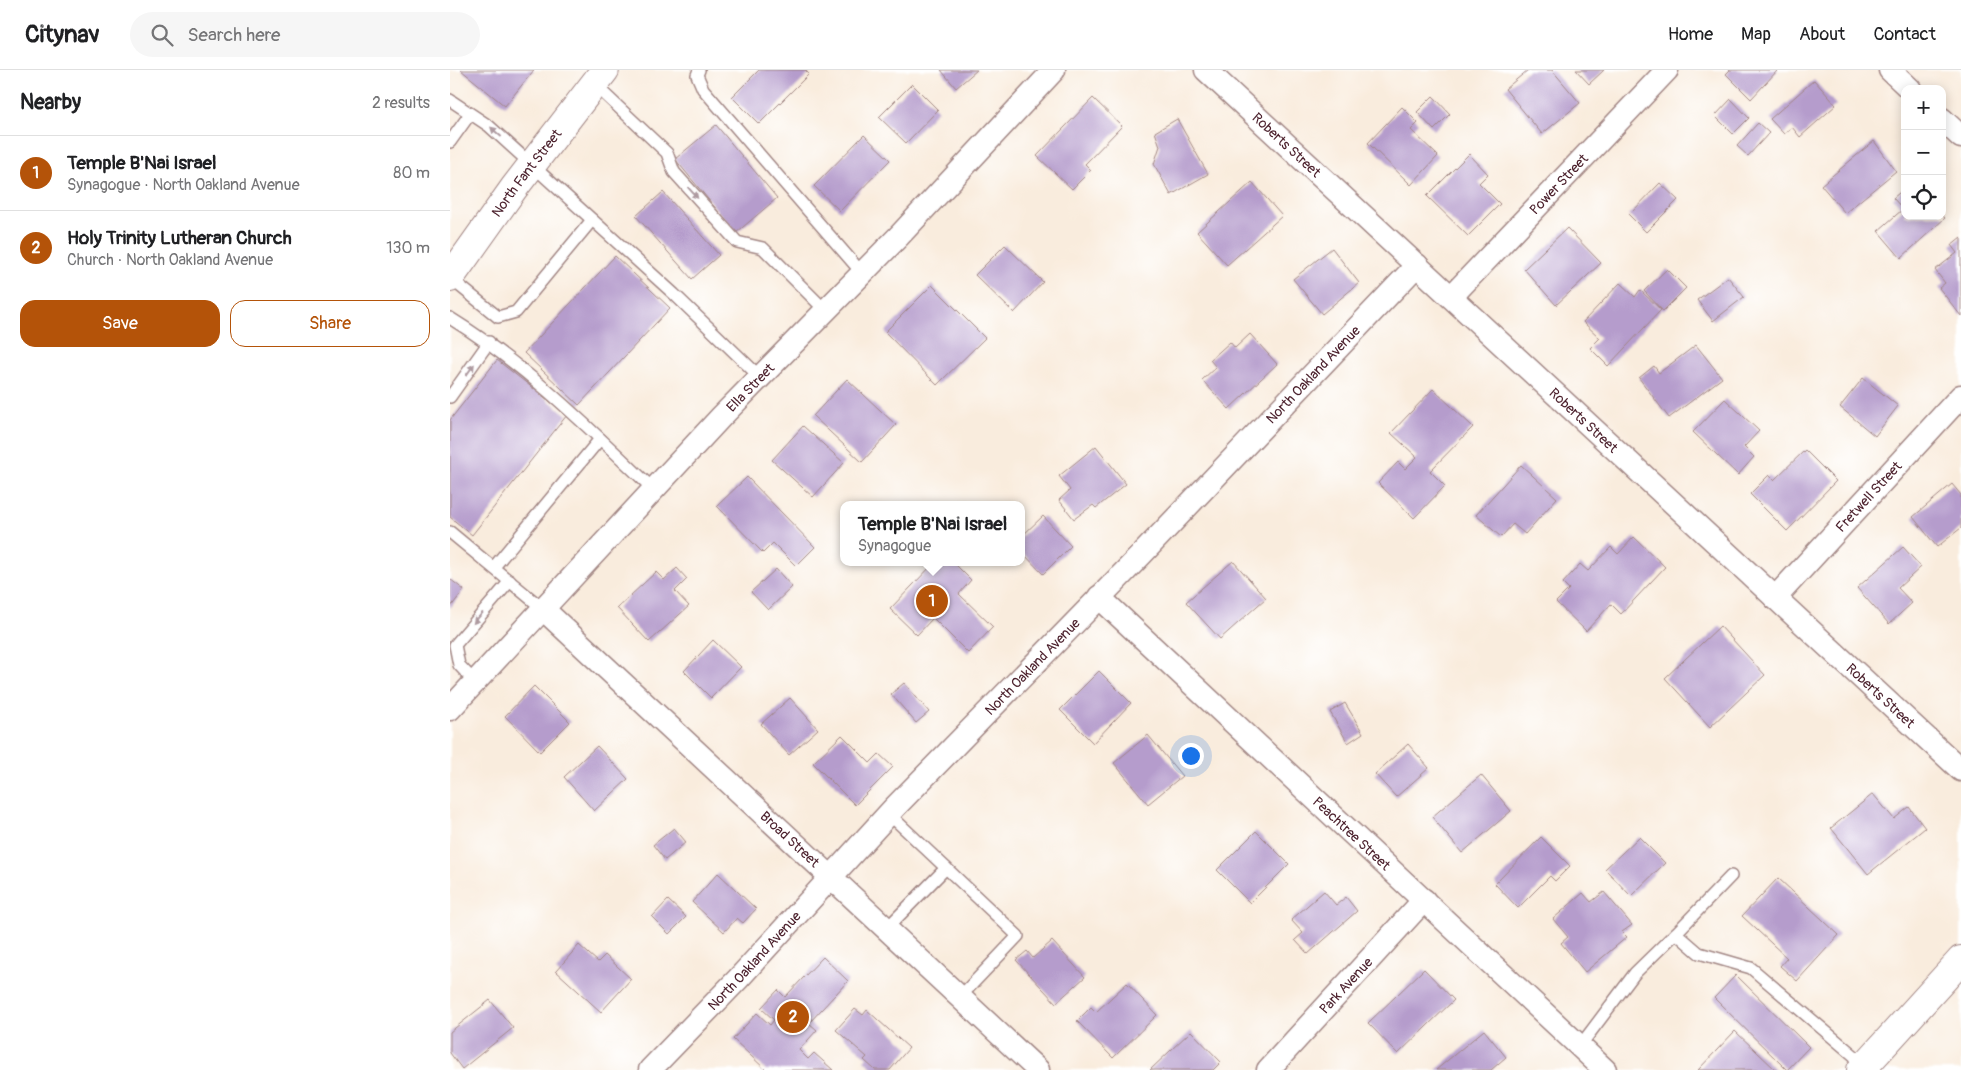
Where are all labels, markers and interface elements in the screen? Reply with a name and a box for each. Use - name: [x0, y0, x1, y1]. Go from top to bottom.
- search box: [130, 12, 480, 57]
- text: Citynav: [25, 20, 100, 49]
- icon: search: [148, 21, 176, 49]
- text: Search here: [188, 23, 280, 47]
- text: Home: [1668, 23, 1713, 46]
- text: Map: [1741, 23, 1771, 46]
- text: About: [1799, 23, 1845, 46]
- text: Contact: [1873, 23, 1936, 46]
- map controls: [1901, 85, 1946, 220]
- button: +: [1901, 85, 1946, 130]
- text: Nearby: [20, 89, 81, 116]
- text: 2 results: [372, 93, 430, 113]
- street label: Roberts Street: [1248, 109, 1324, 181]
- street label: North Fant Street: [488, 126, 565, 220]
- one-way arrow: [490, 126, 502, 138]
- button: −: [1901, 130, 1946, 175]
- street label: Power Street: [1526, 150, 1592, 218]
- text: Temple B'Nai Israel: [67, 151, 217, 175]
- text: 1: [33, 163, 39, 183]
- text: 80 m: [393, 163, 430, 183]
- text: Synagogue · North Oakland Avenue: [67, 175, 300, 195]
- button: locate: [1901, 175, 1946, 220]
- one-way arrow: [687, 187, 699, 199]
- text: Holy Trinity Lutheran Church: [67, 226, 292, 250]
- text: 2: [32, 238, 40, 258]
- text: 130 m: [386, 238, 430, 258]
- text: Church · North Oakland Avenue: [67, 250, 273, 270]
- button: Save: [20, 300, 220, 347]
- button: Share: [230, 300, 430, 347]
- street label: North Oakland Avenue: [1263, 322, 1364, 427]
- street label: Ella Street: [723, 360, 778, 416]
- one-way arrow: [464, 363, 474, 376]
- street label: Roberts Street: [1545, 385, 1621, 457]
- street label: Fretwell Street: [1832, 458, 1906, 536]
- popup: [840, 501, 1025, 566]
- text: Temple B'Nai Israel: [858, 512, 1007, 536]
- text: Synagogue: [858, 536, 931, 556]
- pin: 1: [916, 582, 948, 620]
- one-way arrow: [472, 612, 484, 624]
- street label: North Oakland Avenue: [982, 615, 1084, 719]
- street label: Roberts Street: [1842, 660, 1918, 732]
- your location: [1178, 743, 1204, 769]
- street label: Peachtree Street: [1309, 793, 1394, 874]
- street label: Broad Street: [757, 808, 823, 871]
- street label: North Oakland Avenue: [704, 908, 805, 1014]
- street label: Park Avenue: [1316, 954, 1376, 1017]
- pin: 2: [777, 998, 809, 1036]

